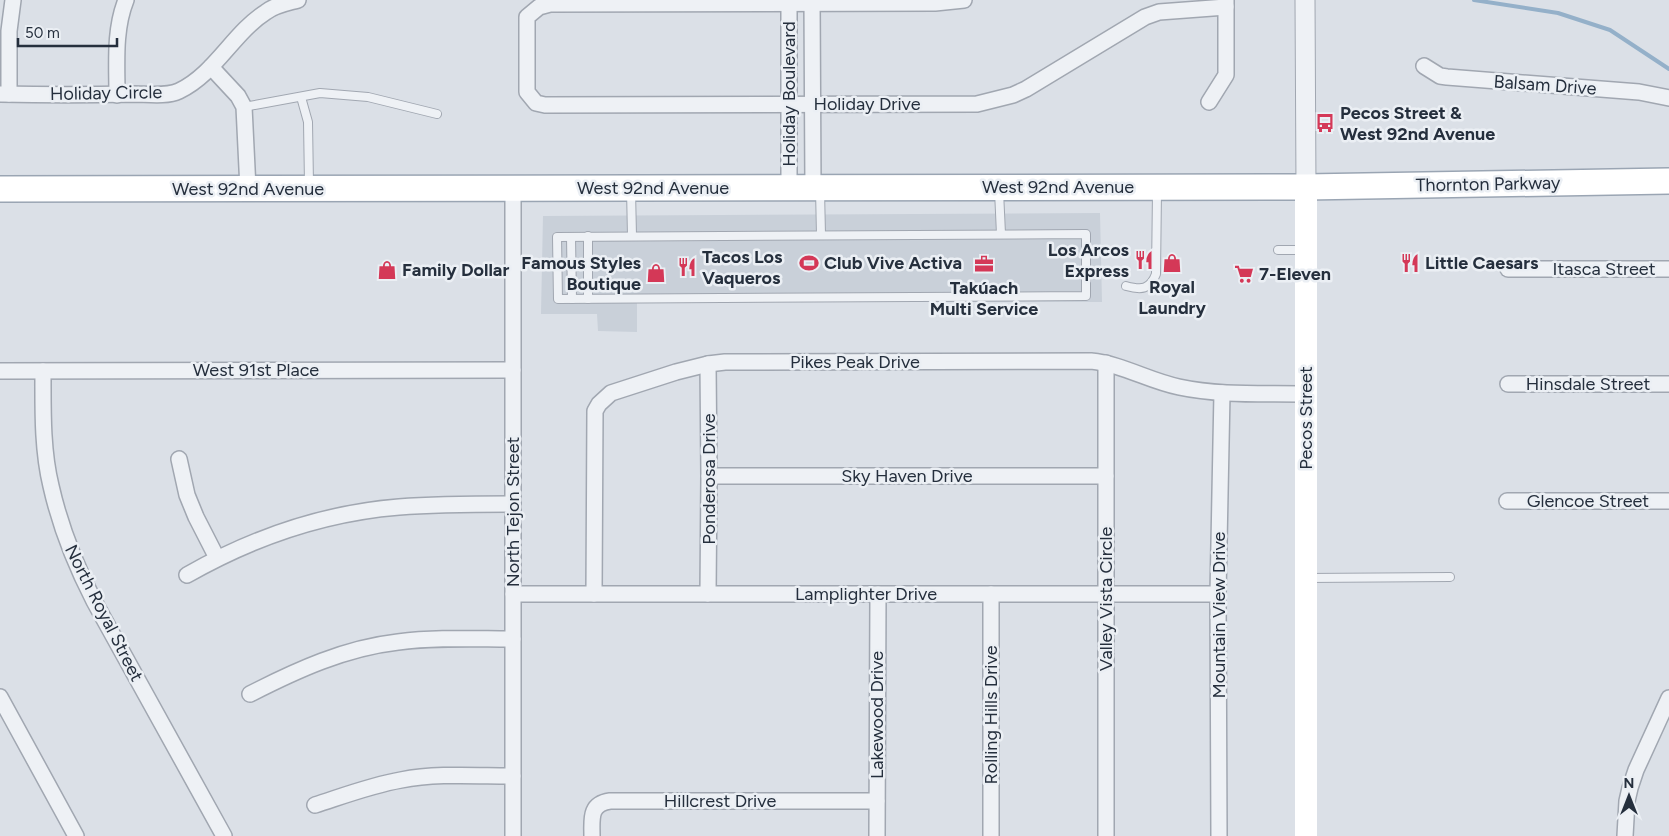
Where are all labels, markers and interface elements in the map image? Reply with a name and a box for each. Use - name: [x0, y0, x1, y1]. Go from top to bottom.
- scale bar: [18, 15, 116, 47]
- street label: Holiday Boulevard: [778, 21, 800, 167]
- text: 50 m: [25, 24, 60, 42]
- street label: Balsam Drive: [1493, 70, 1597, 100]
- street label: Holiday Circle: [50, 81, 163, 105]
- street label: Holiday Drive: [813, 93, 921, 115]
- place label: Pecos Street & West 92nd Avenue: [1340, 102, 1495, 145]
- bus stop icon: Pecos Street & West 92nd Avenue: [1314, 112, 1336, 134]
- street label: Thornton Parkway: [1415, 172, 1561, 196]
- street label: West 92nd Avenue: [982, 176, 1134, 198]
- street label: West 92nd Avenue: [577, 177, 729, 199]
- street label: West 92nd Avenue: [172, 178, 324, 200]
- place label: Los Arcos Express: [1048, 239, 1130, 282]
- place label: Tacos Los Vaqueros: [702, 246, 783, 289]
- restaurant icon: Los Arcos Express: [1133, 249, 1155, 271]
- place label: Famous Styles Boutique: [521, 252, 642, 295]
- sports icon: Club Vive Activa: [798, 252, 820, 274]
- place label: Club Vive Activa: [824, 252, 962, 274]
- shop icon: Royal Laundry: [1161, 252, 1183, 274]
- restaurant icon: Little Caesars: [1399, 252, 1421, 274]
- place label: Little Caesars: [1425, 252, 1539, 274]
- office icon: Takúach Multi Service: [973, 253, 995, 275]
- restaurant icon: Tacos Los Vaqueros: [676, 256, 698, 278]
- street label: Itasca Street: [1553, 258, 1656, 280]
- shop icon: Family Dollar: [376, 259, 398, 281]
- place label: Family Dollar: [402, 259, 509, 281]
- shop icon: Famous Styles Boutique: [645, 262, 667, 284]
- supermarket icon: 7-Eleven: [1233, 263, 1255, 285]
- place label: 7-Eleven: [1259, 263, 1331, 285]
- place label: Royal Laundry: [1138, 276, 1206, 319]
- place label: Takúach Multi Service: [930, 277, 1038, 320]
- street label: Pikes Peak Drive: [790, 351, 920, 373]
- street label: West 91st Place: [193, 359, 319, 381]
- street label: Pecos Street: [1295, 366, 1317, 470]
- street label: Hinsdale Street: [1526, 373, 1650, 395]
- street label: Ponderosa Drive: [698, 413, 720, 545]
- street label: North Tejon Street: [502, 437, 524, 587]
- street label: Sky Haven Drive: [841, 465, 973, 487]
- street label: Glencoe Street: [1527, 490, 1649, 512]
- street label: Valley Vista Circle: [1095, 527, 1117, 671]
- street label: Mountain View Drive: [1208, 531, 1230, 698]
- street label: North Royal Street: [60, 541, 148, 685]
- street label: Lamplighter Drive: [795, 583, 937, 605]
- street label: Rolling Hills Drive: [980, 645, 1002, 784]
- street label: Lakewood Drive: [866, 651, 888, 779]
- north arrow: [1604, 771, 1654, 821]
- text: N: [1624, 775, 1634, 792]
- street label: Hillcrest Drive: [664, 790, 776, 812]

